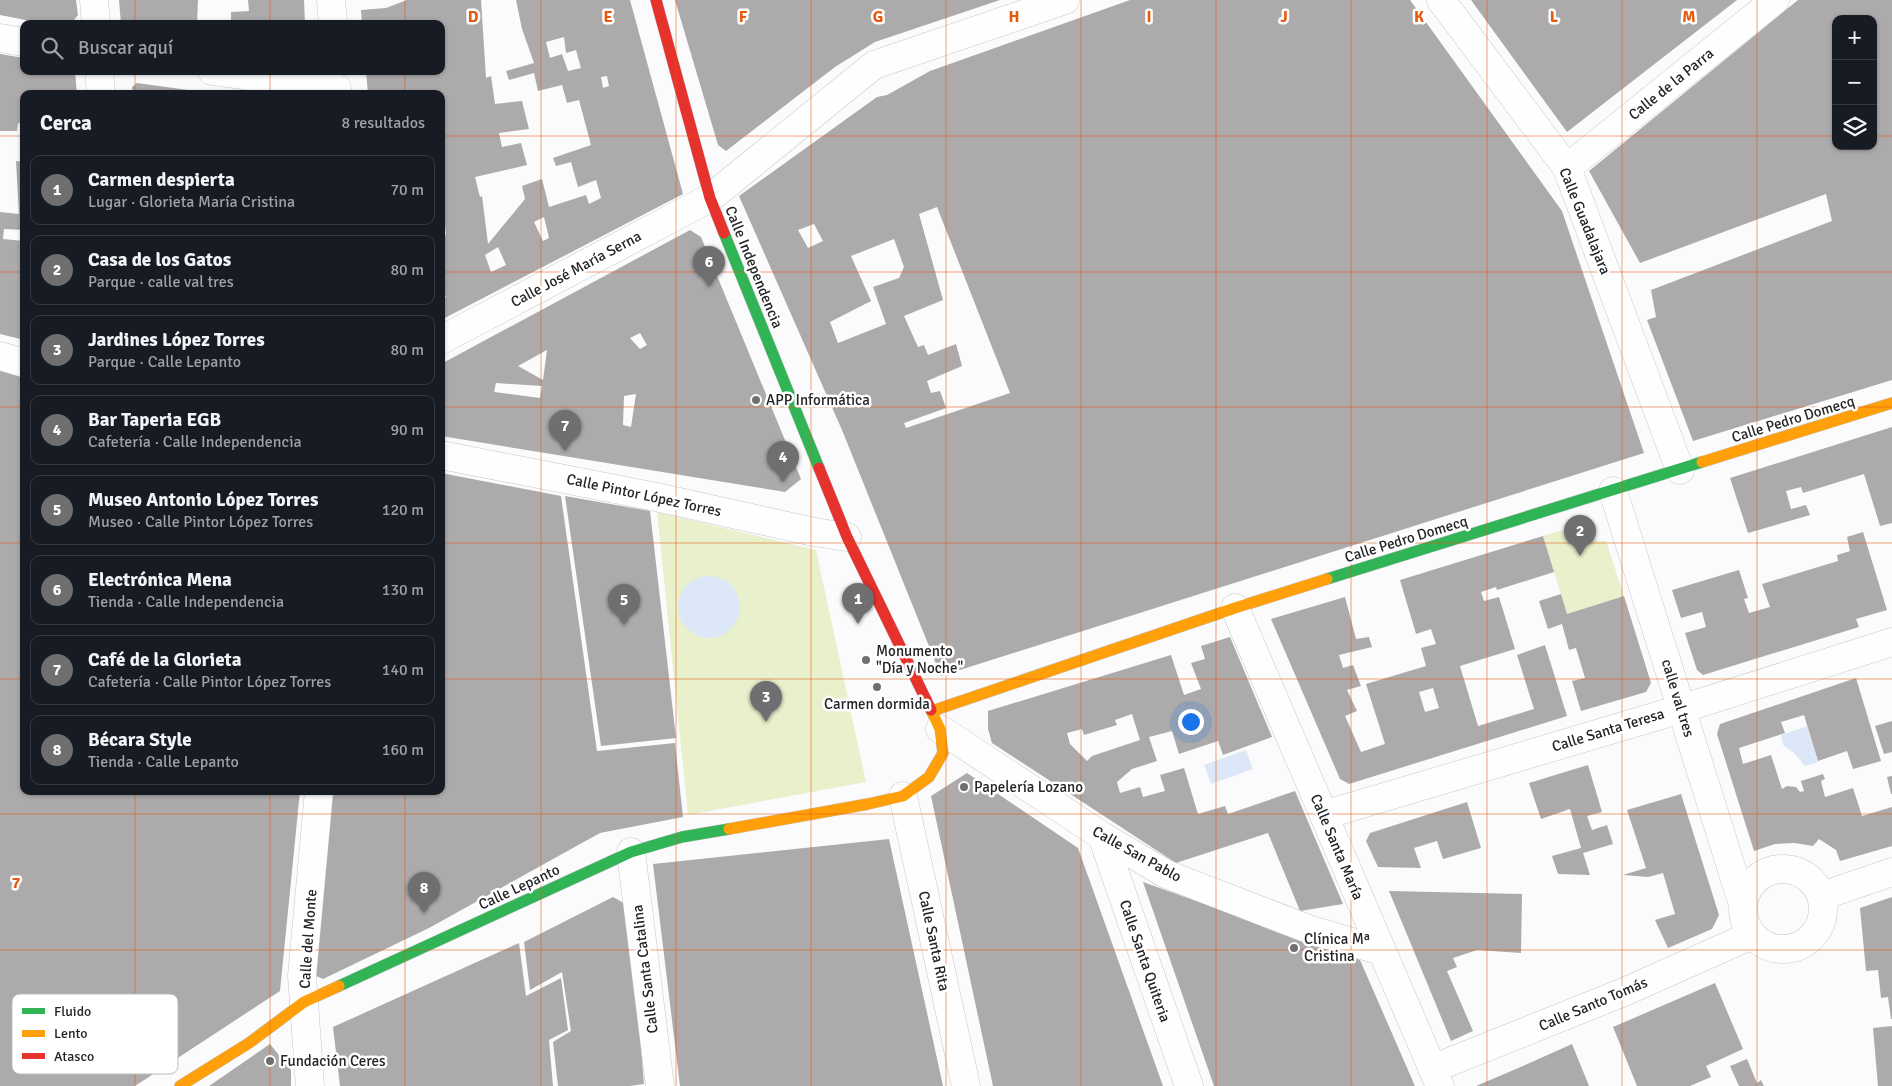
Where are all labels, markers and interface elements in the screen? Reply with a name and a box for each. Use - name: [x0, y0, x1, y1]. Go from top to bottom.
- text: D: [468, 7, 479, 27]
- text: E: [603, 7, 613, 27]
- text: F: [739, 7, 748, 27]
- text: G: [873, 7, 883, 27]
- text: H: [1009, 7, 1019, 27]
- text: I: [1146, 7, 1152, 27]
- text: J: [1280, 7, 1288, 27]
- text: K: [1414, 7, 1424, 27]
- text: L: [1550, 7, 1559, 27]
- text: M: [1682, 7, 1696, 27]
- map controls: [1832, 15, 1877, 150]
- button: +: [1832, 15, 1877, 60]
- search box: [20, 20, 445, 75]
- icon: search: [38, 34, 66, 62]
- text: Buscar aquí: [78, 36, 173, 60]
- street label: Calle de la Parra: [1625, 44, 1717, 124]
- button: −: [1832, 60, 1877, 105]
- button: layers: [1832, 105, 1877, 150]
- text: Cerca: [40, 110, 92, 136]
- text: 8 resultados: [342, 113, 425, 133]
- street label: Calle Guadalajara: [1555, 165, 1615, 277]
- text: Carmen despierta: [88, 168, 235, 192]
- text: 1: [53, 180, 61, 200]
- text: 70 m: [390, 180, 424, 200]
- text: Lugar · Glorieta María Cristina: [88, 192, 295, 212]
- street label: Calle Independencia: [721, 203, 787, 331]
- street label: Calle José María Serna: [508, 227, 644, 311]
- pin: 6: [693, 246, 725, 287]
- text: Casa de los Gatos: [88, 248, 231, 272]
- text: 2: [53, 260, 61, 280]
- text: 80 m: [390, 260, 424, 280]
- text: Parque · calle val tres: [88, 272, 234, 292]
- text: Jardines López Torres: [88, 328, 265, 352]
- text: 3: [53, 340, 61, 360]
- text: 80 m: [390, 340, 424, 360]
- text: Parque · Calle Lepanto: [88, 352, 241, 372]
- place label: APP Informática: [766, 391, 870, 409]
- street label: Calle Pedro Domecq: [1729, 392, 1857, 446]
- marker: APP Informática: [750, 394, 762, 406]
- text: Bar Taperia EGB: [88, 408, 221, 432]
- pin: 7: [549, 410, 581, 451]
- text: 4: [53, 420, 61, 440]
- text: 90 m: [390, 420, 424, 440]
- text: Cafetería · Calle Independencia: [88, 432, 302, 452]
- pin: 4: [767, 441, 799, 482]
- street label: Calle Pintor López Torres: [565, 470, 723, 520]
- text: Museo Antonio López Torres: [88, 488, 318, 512]
- text: 5: [53, 500, 61, 520]
- text: 120 m: [382, 500, 424, 520]
- text: Museo · Calle Pintor López Torres: [88, 512, 313, 532]
- street label: Calle Pedro Domecq: [1342, 512, 1470, 566]
- pin: 2: [1564, 515, 1596, 556]
- text: Electrónica Mena: [88, 568, 232, 592]
- text: 6: [53, 580, 61, 600]
- text: 130 m: [382, 580, 424, 600]
- pin: 1: [842, 583, 874, 624]
- pin: 5: [608, 584, 640, 625]
- text: Tienda · Calle Independencia: [88, 592, 284, 612]
- place label: Monumento "Día y Noche": [876, 642, 964, 677]
- text: Café de la Glorieta: [88, 648, 241, 672]
- marker: Monumento "Día y Noche": [860, 654, 872, 666]
- street label: calle val tres: [1658, 657, 1699, 740]
- text: 7: [53, 660, 61, 680]
- text: 140 m: [382, 660, 424, 680]
- text: Cafetería · Calle Pintor López Torres: [88, 672, 331, 692]
- pin: 3: [750, 681, 782, 722]
- marker: Carmen dormida: [871, 681, 883, 693]
- place label: Carmen dormida: [824, 695, 930, 713]
- street label: Calle Santa Teresa: [1550, 704, 1666, 756]
- your location: [1178, 709, 1204, 735]
- text: Bécara Style: [88, 728, 192, 752]
- text: 8: [53, 740, 61, 760]
- text: 160 m: [382, 740, 424, 760]
- text: Tienda · Calle Lepanto: [88, 752, 239, 772]
- place label: Papelería Lozano: [974, 778, 1083, 796]
- marker: Papelería Lozano: [958, 781, 970, 793]
- street label: Calle Santa María: [1307, 791, 1367, 903]
- street label: Calle San Pablo: [1089, 822, 1185, 886]
- street label: Calle Lepanto: [476, 860, 563, 914]
- pin: 8: [408, 872, 440, 913]
- text: 7: [12, 873, 21, 893]
- street label: Calle del Monte: [296, 889, 320, 989]
- street label: Calle Santa Rita: [915, 889, 953, 993]
- street label: Calle Santa Quiteria: [1116, 897, 1174, 1025]
- street label: Calle Santa Catalina: [628, 904, 662, 1034]
- place label: Clínica Mª Cristina: [1304, 930, 1370, 965]
- marker: Clínica Mª Cristina: [1288, 942, 1300, 954]
- street label: Calle Santo Tomás: [1536, 973, 1650, 1035]
- legend: [12, 994, 178, 1074]
- text: Fluido: [54, 1003, 91, 1020]
- text: Lento: [54, 1025, 88, 1042]
- text: Atasco: [54, 1048, 94, 1065]
- place label: Fundación Ceres: [280, 1052, 386, 1070]
- marker: Fundación Ceres: [264, 1055, 276, 1067]

